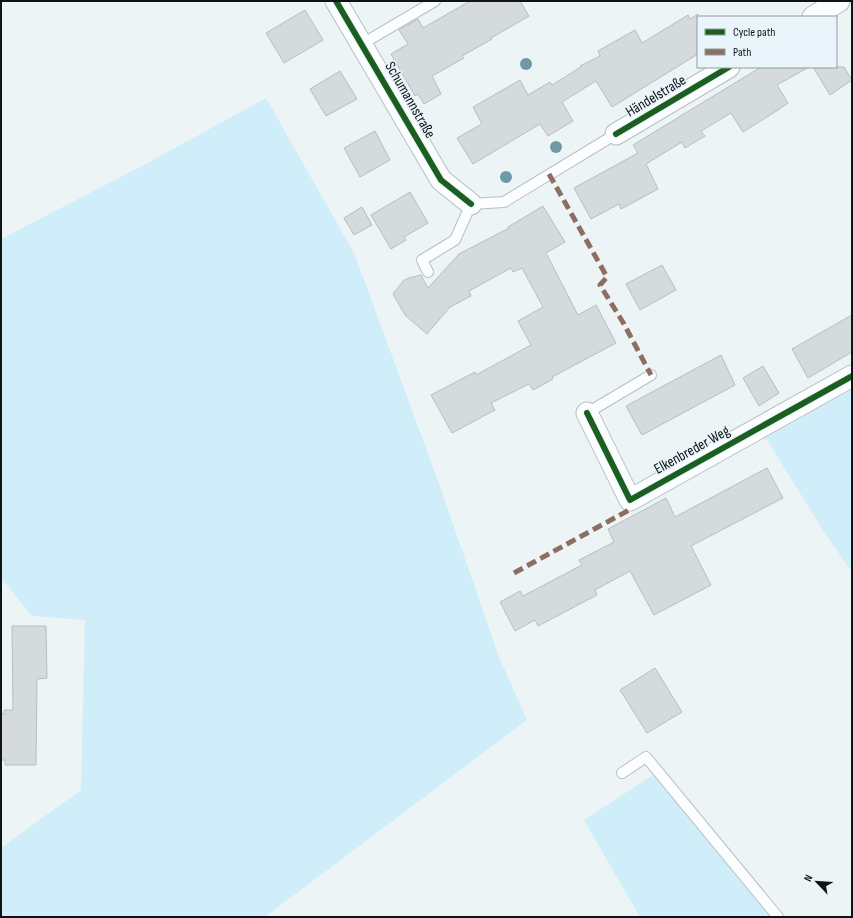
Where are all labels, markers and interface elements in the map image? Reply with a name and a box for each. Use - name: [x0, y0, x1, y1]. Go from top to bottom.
- legend: [697, 16, 837, 68]
- text: Cycle path: [733, 25, 775, 40]
- text: Path: [733, 45, 751, 60]
- street label: Schumannstraße: [380, 58, 440, 142]
- street label: Händelstraße: [622, 71, 690, 121]
- street label: Elkenbreder Weg: [651, 421, 733, 479]
- north arrow: [797, 862, 837, 902]
- text: N: [801, 872, 816, 883]

